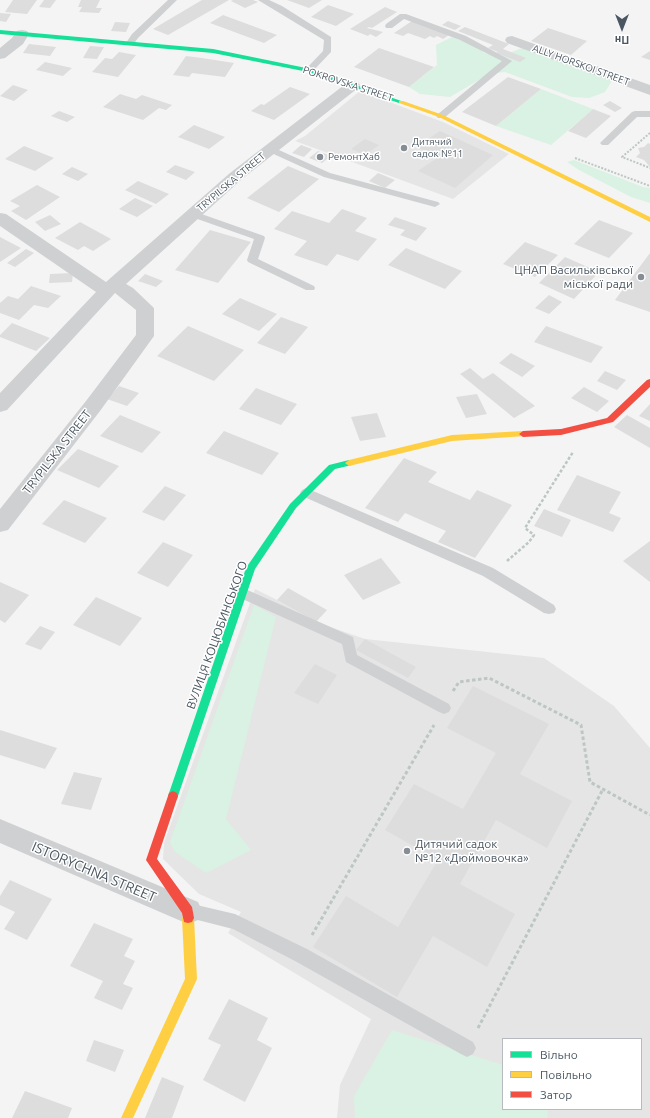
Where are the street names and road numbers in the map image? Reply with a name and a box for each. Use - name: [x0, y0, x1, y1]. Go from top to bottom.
- street label: ALLY HORSKOI STREET: [531, 42, 631, 88]
- street label: POKROVSKA STREET: [301, 64, 395, 104]
- street label: TRYPILSKA STREET: [194, 150, 268, 214]
- street label: TRYPILSKA STREET: [20, 407, 94, 497]
- street label: ВУЛИЦЯ КОЦЮБИНСЬКОГО: [183, 559, 251, 711]
- street label: ISTORYCHNA STREET: [29, 838, 159, 906]

